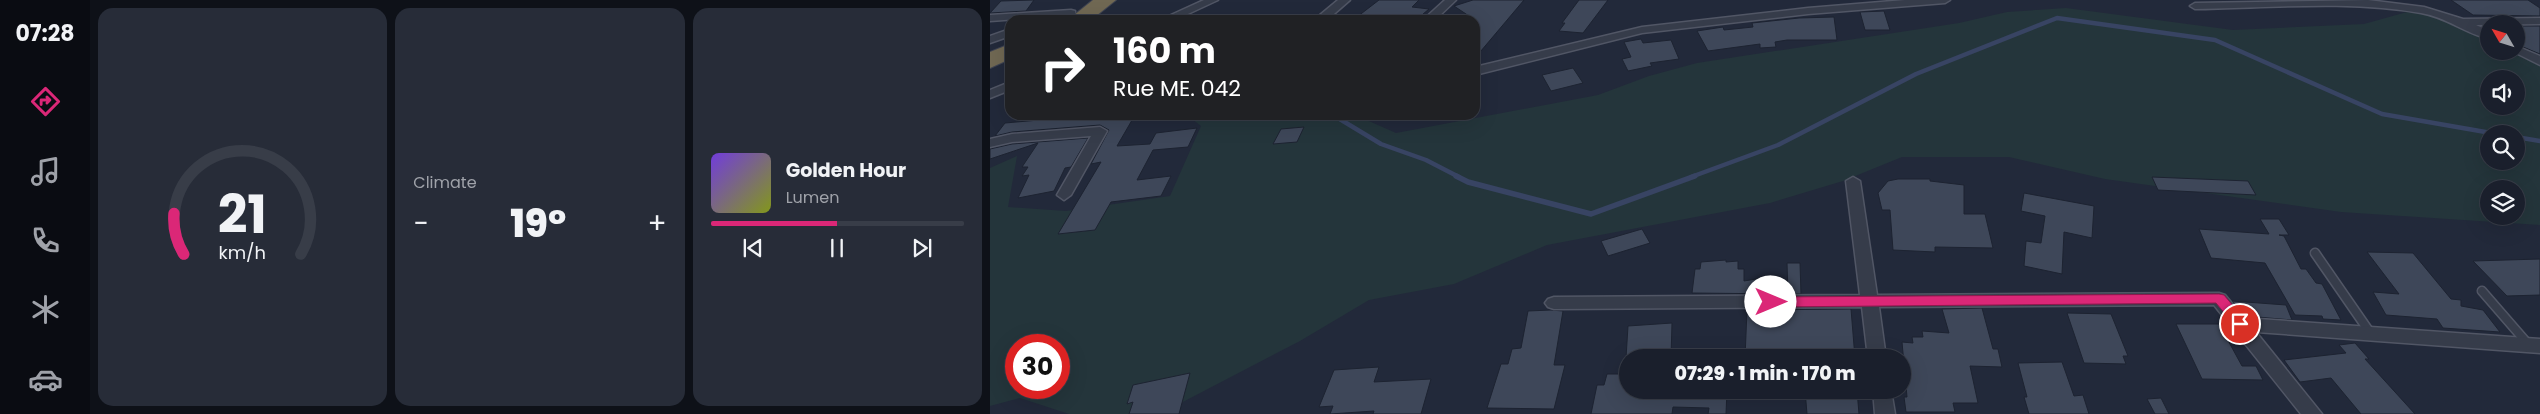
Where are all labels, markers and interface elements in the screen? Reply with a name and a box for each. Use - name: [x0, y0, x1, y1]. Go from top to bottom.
- north arrow: [2480, 15, 2525, 60]
- map controls: [2480, 15, 2525, 225]
- text: 07:28: [15, 18, 75, 49]
- text: 160 m: [1113, 26, 1216, 75]
- icon: right: [1030, 35, 1095, 100]
- button: sound: [2480, 70, 2525, 115]
- text: Rue ME. 042: [1113, 73, 1241, 104]
- icon: directions: [28, 84, 63, 119]
- button: search: [2480, 125, 2525, 170]
- icon: music: [28, 154, 63, 189]
- text: Golden Hour: [786, 157, 906, 184]
- text: Climate: [413, 171, 477, 194]
- text: 21: [218, 178, 267, 251]
- button: layers: [2480, 180, 2525, 225]
- text: Lumen: [786, 186, 839, 209]
- text: 19°: [510, 197, 566, 250]
- text: −: [413, 204, 429, 243]
- text: +: [648, 204, 667, 243]
- icon: phone: [28, 223, 63, 258]
- icon: previous: [739, 234, 767, 262]
- icon: pause: [823, 234, 851, 262]
- icon: next: [908, 234, 936, 262]
- text: km/h: [219, 240, 266, 265]
- position arrow: [1744, 275, 1796, 327]
- icon: climate: [28, 292, 63, 327]
- pin: [2219, 303, 2261, 345]
- icon: arrive: [2226, 310, 2254, 338]
- speed limit sign: 30: [1005, 334, 1070, 399]
- text: 07:29 · 1 min · 170 m: [1674, 360, 1856, 387]
- icon: car: [28, 362, 63, 397]

